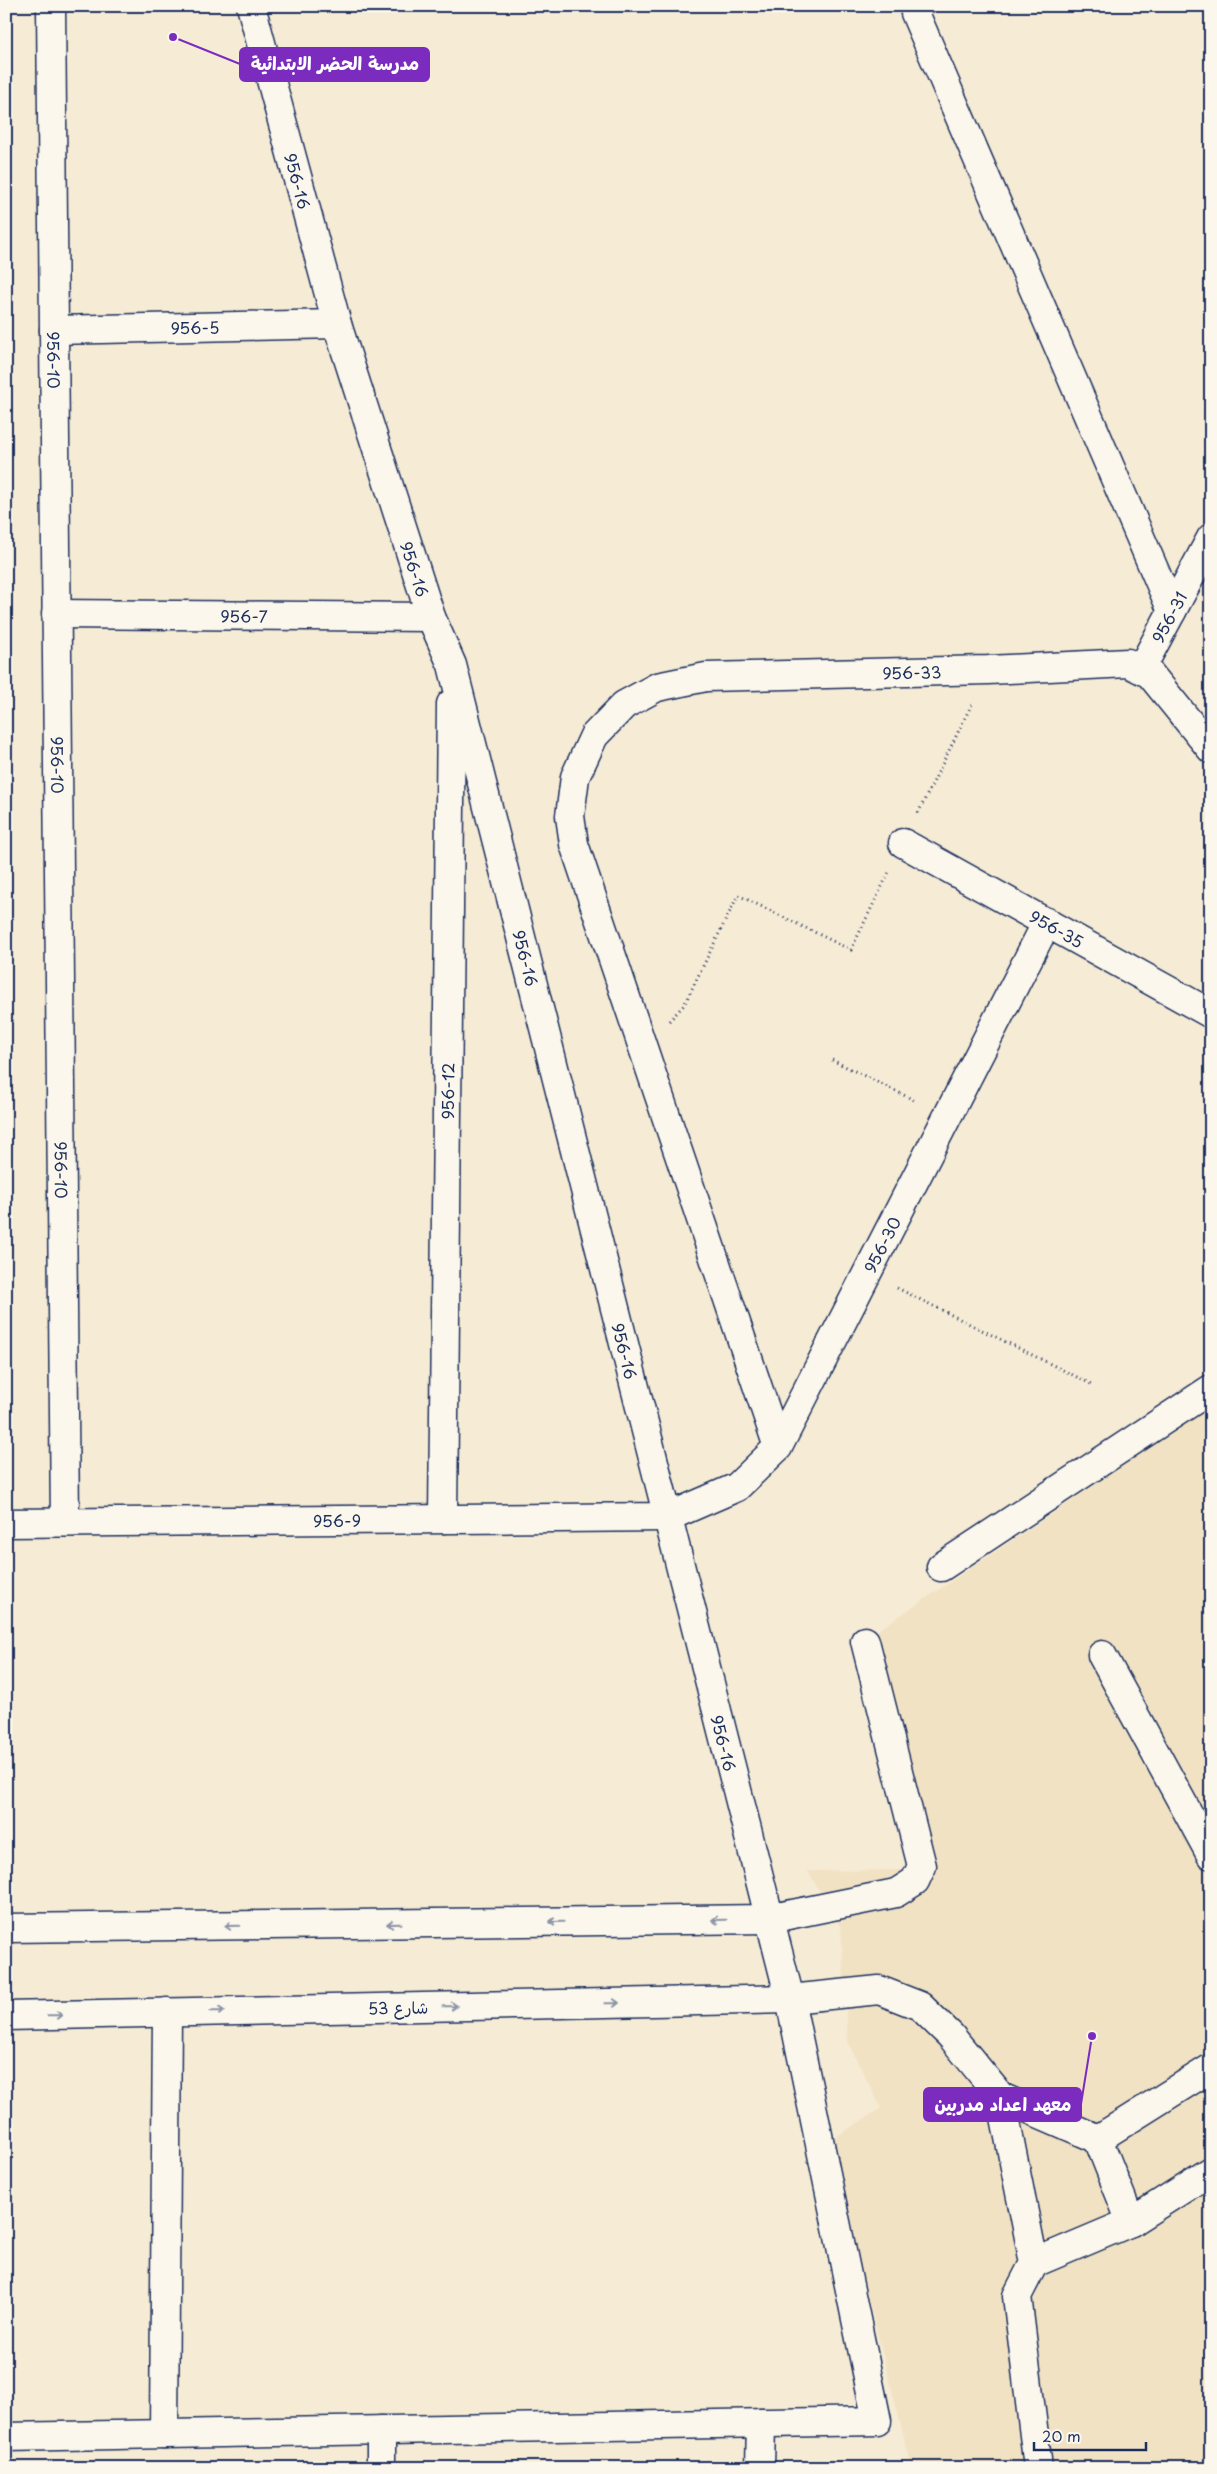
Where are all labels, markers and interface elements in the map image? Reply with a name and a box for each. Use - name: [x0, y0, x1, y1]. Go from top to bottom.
- callout: مدرسة الحضر الابتدائية: [240, 48, 429, 81]
- text: مدرسة الحضر الابتدائية: [251, 49, 419, 76]
- street label: 956-16: [279, 150, 317, 212]
- street label: 956-5: [170, 314, 220, 340]
- street label: 956-10: [42, 331, 67, 389]
- street label: 956-16: [395, 538, 435, 600]
- street label: 956-31: [1145, 587, 1192, 647]
- street label: 956-7: [220, 603, 268, 628]
- street label: 956-33: [882, 659, 942, 685]
- street label: 956-10: [46, 736, 70, 794]
- street label: 956-35: [1025, 904, 1088, 953]
- street label: 956-16: [507, 927, 545, 989]
- street label: 956-12: [435, 1062, 459, 1120]
- street label: 956-10: [49, 1141, 74, 1199]
- street label: 956-30: [857, 1212, 906, 1277]
- street label: 956-16: [606, 1320, 644, 1382]
- street label: 956-9: [313, 1508, 361, 1532]
- street label: 956-16: [705, 1712, 743, 1774]
- one-way arrow: [711, 1915, 728, 1925]
- one-way arrow: [549, 1917, 565, 1927]
- one-way arrow: [386, 1919, 402, 1929]
- one-way arrow: [224, 1921, 240, 1930]
- street label: شارع 53: [368, 1994, 428, 2021]
- one-way arrow: [604, 1998, 620, 2008]
- one-way arrow: [442, 2002, 458, 2011]
- one-way arrow: [209, 2007, 225, 2016]
- one-way arrow: [46, 2010, 63, 2020]
- callout: معهد اعداد مدربين: [924, 2088, 1081, 2121]
- text: معهد اعداد مدربين: [934, 2090, 1072, 2117]
- scale bar: [1034, 2419, 1147, 2451]
- text: 20 m: [1042, 2424, 1081, 2447]

